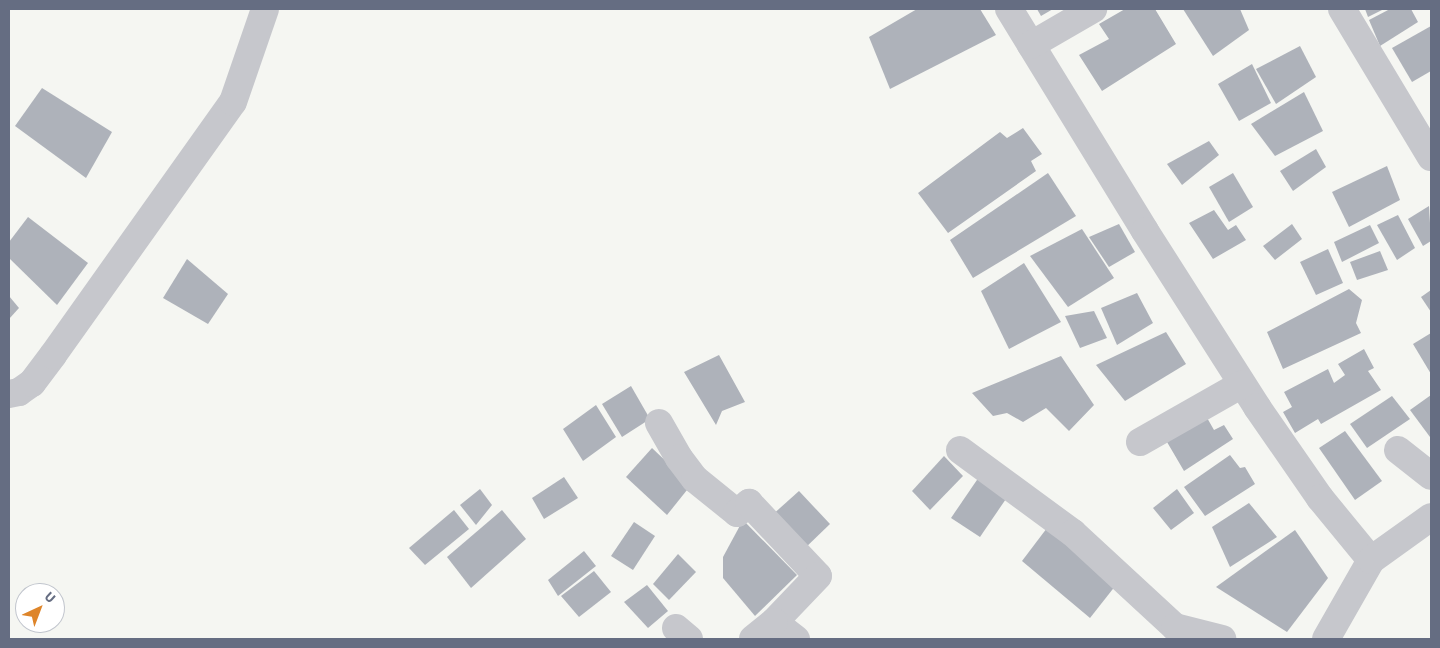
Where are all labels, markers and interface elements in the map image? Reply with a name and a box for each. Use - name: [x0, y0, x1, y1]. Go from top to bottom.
- north arrow: [15, 583, 65, 633]
- text: U: [39, 587, 60, 608]

